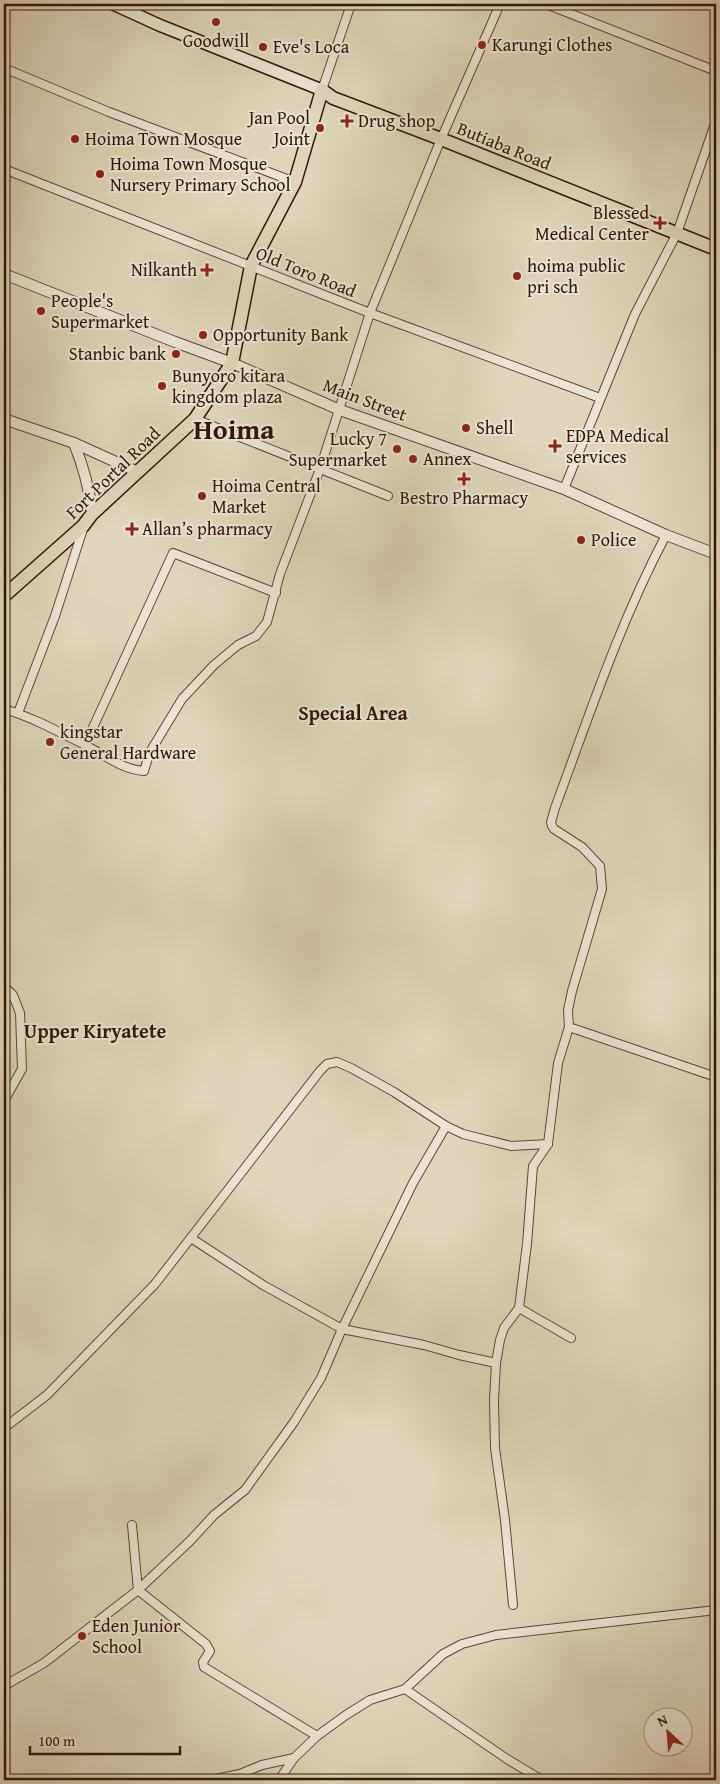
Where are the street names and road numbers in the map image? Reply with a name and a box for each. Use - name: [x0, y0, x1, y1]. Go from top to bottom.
- street label: Butiaba Road: [453, 114, 556, 177]
- street label: Old Toro Road: [252, 239, 361, 304]
- street label: Main Street: [319, 371, 412, 428]
- street label: Fort Portal Road: [59, 420, 166, 525]

